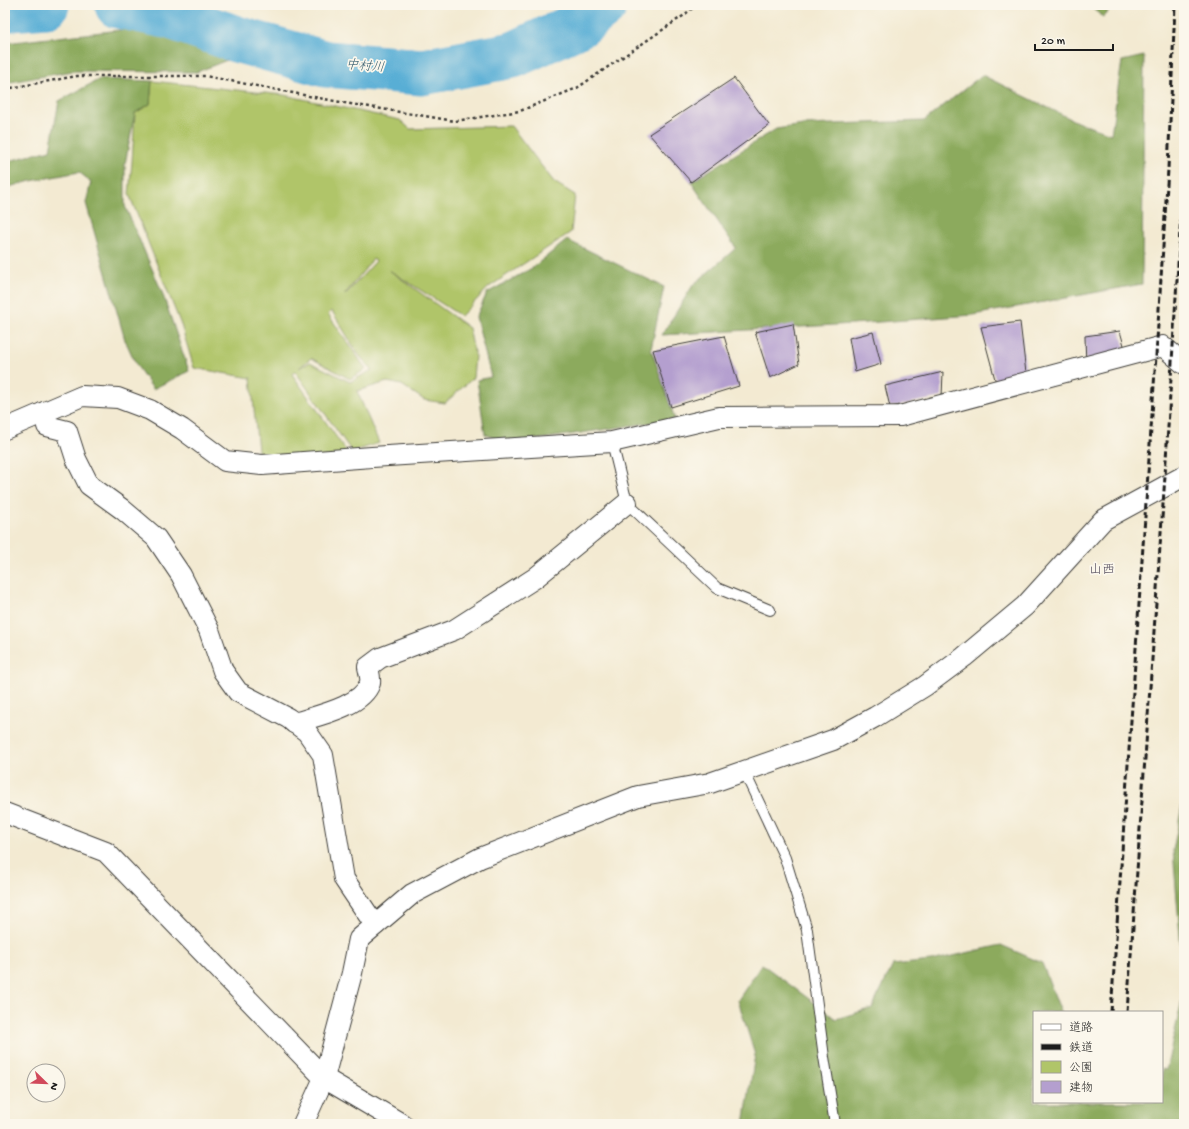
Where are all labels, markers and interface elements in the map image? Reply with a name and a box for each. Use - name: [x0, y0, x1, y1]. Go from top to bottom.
- scale bar: [1035, 26, 1113, 52]
- text: 20 m: [1041, 35, 1066, 49]
- water label: 中村川: [345, 57, 385, 76]
- district label: 山西: [1089, 563, 1115, 578]
- legend: [1033, 1011, 1163, 1103]
- text: 道路: [1069, 1021, 1093, 1036]
- text: 鉄道: [1069, 1041, 1093, 1056]
- text: 公園: [1069, 1061, 1093, 1076]
- north arrow: [26, 1063, 66, 1103]
- text: N: [46, 1080, 60, 1092]
- text: 建物: [1069, 1081, 1093, 1096]

